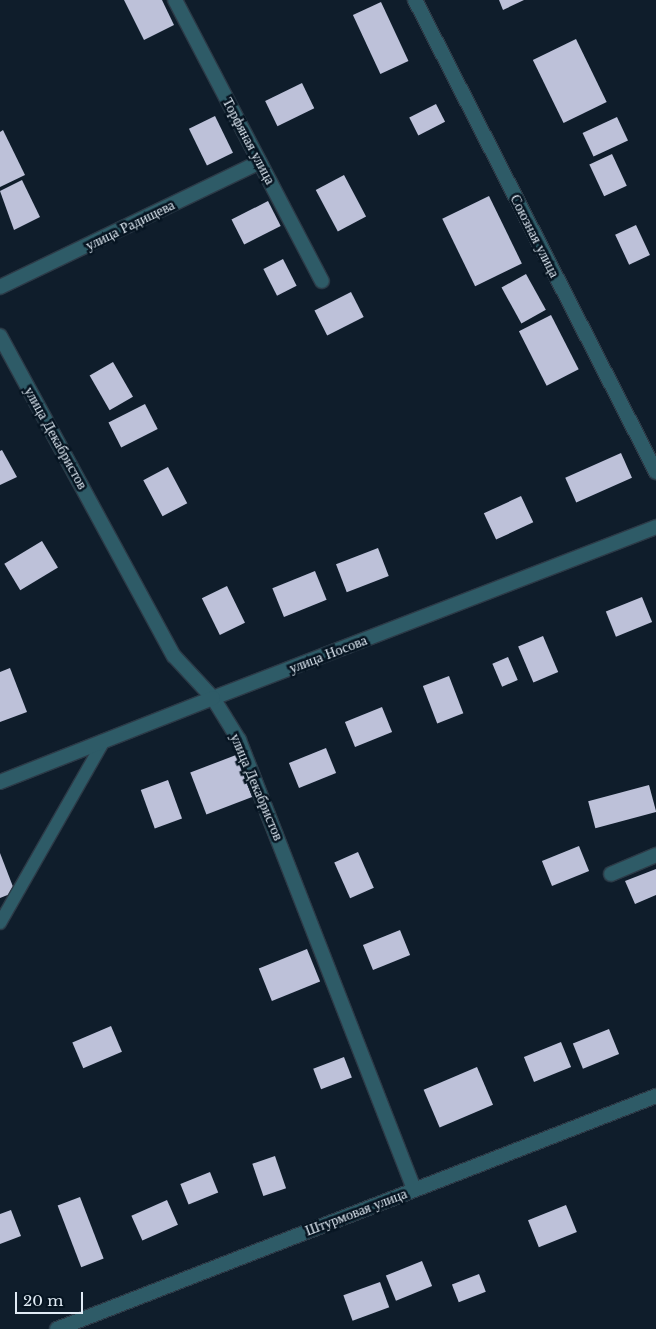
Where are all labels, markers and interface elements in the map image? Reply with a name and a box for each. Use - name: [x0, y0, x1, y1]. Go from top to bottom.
- street label: Торфяная улица: [219, 95, 279, 187]
- street label: Союзная улица: [507, 192, 563, 280]
- street label: улица Радищева: [83, 196, 177, 254]
- street label: улица Декабристов: [21, 384, 91, 492]
- street label: улица Носова: [287, 631, 369, 677]
- street label: улица Декабристов: [227, 731, 287, 843]
- street label: Штурмовая улица: [303, 1185, 409, 1239]
- scale bar: [18, 1282, 85, 1314]
- text: 20 m: [23, 1291, 63, 1310]

